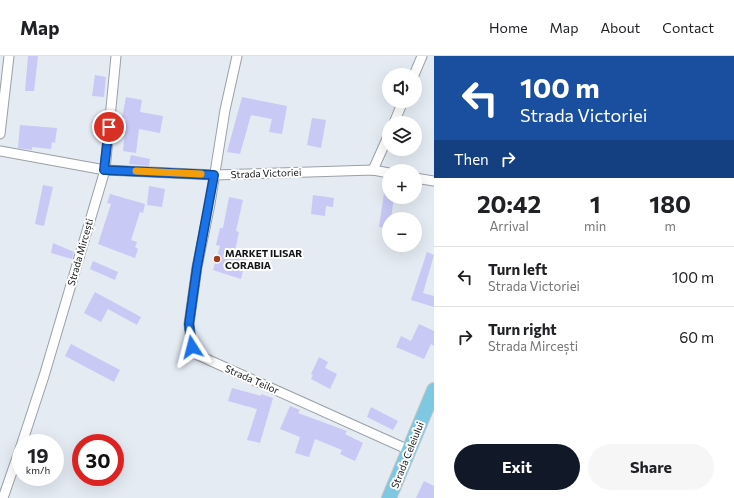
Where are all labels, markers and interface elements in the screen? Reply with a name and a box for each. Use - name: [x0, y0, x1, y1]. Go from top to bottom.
- text: Map: [20, 16, 59, 39]
- text: Home: [489, 19, 528, 36]
- text: Map: [550, 19, 578, 36]
- text: About: [600, 19, 640, 36]
- text: Contact: [662, 19, 714, 36]
- map controls: [382, 68, 422, 252]
- button: sound: [382, 68, 422, 108]
- text: 100 m: [520, 70, 600, 104]
- icon: left: [454, 72, 506, 124]
- text: Strada Victoriei: [520, 104, 647, 126]
- pin: [92, 110, 126, 144]
- icon: arrive: [98, 116, 120, 138]
- button: layers: [382, 116, 422, 156]
- icon: right: [497, 148, 519, 170]
- text: Then: [454, 150, 489, 168]
- button: +: [382, 164, 422, 204]
- street label: Strada Victoriei: [230, 166, 302, 180]
- text: 20:42: [477, 189, 541, 218]
- text: 1: [590, 189, 601, 218]
- text: 180: [649, 189, 691, 218]
- button: −: [382, 212, 422, 252]
- street label: Strada Mircești: [65, 217, 96, 287]
- text: Arrival: [489, 218, 529, 234]
- text: min: [584, 218, 606, 234]
- text: m: [664, 218, 676, 234]
- place label: MARKET ILISAR CORABIA: [225, 247, 302, 271]
- marker: MARKET ILISAR CORABIA: [212, 254, 222, 264]
- text: Turn left: [488, 260, 547, 278]
- icon: left: [454, 266, 476, 288]
- text: 100 m: [672, 268, 714, 286]
- text: Strada Victoriei: [488, 278, 580, 294]
- text: Turn right: [488, 320, 557, 338]
- position arrow: [171, 326, 213, 368]
- icon: right: [454, 326, 476, 348]
- text: 60 m: [679, 328, 714, 346]
- text: Strada Mircești: [488, 338, 578, 354]
- street label: Strada Teilor: [223, 362, 281, 396]
- street label: Strada Celeiului: [388, 420, 426, 490]
- speed limit sign: 30: [72, 434, 124, 486]
- text: 19: [27, 443, 49, 467]
- button: Exit: [454, 444, 580, 490]
- button: Share: [588, 444, 714, 490]
- text: km/h: [26, 464, 50, 476]

